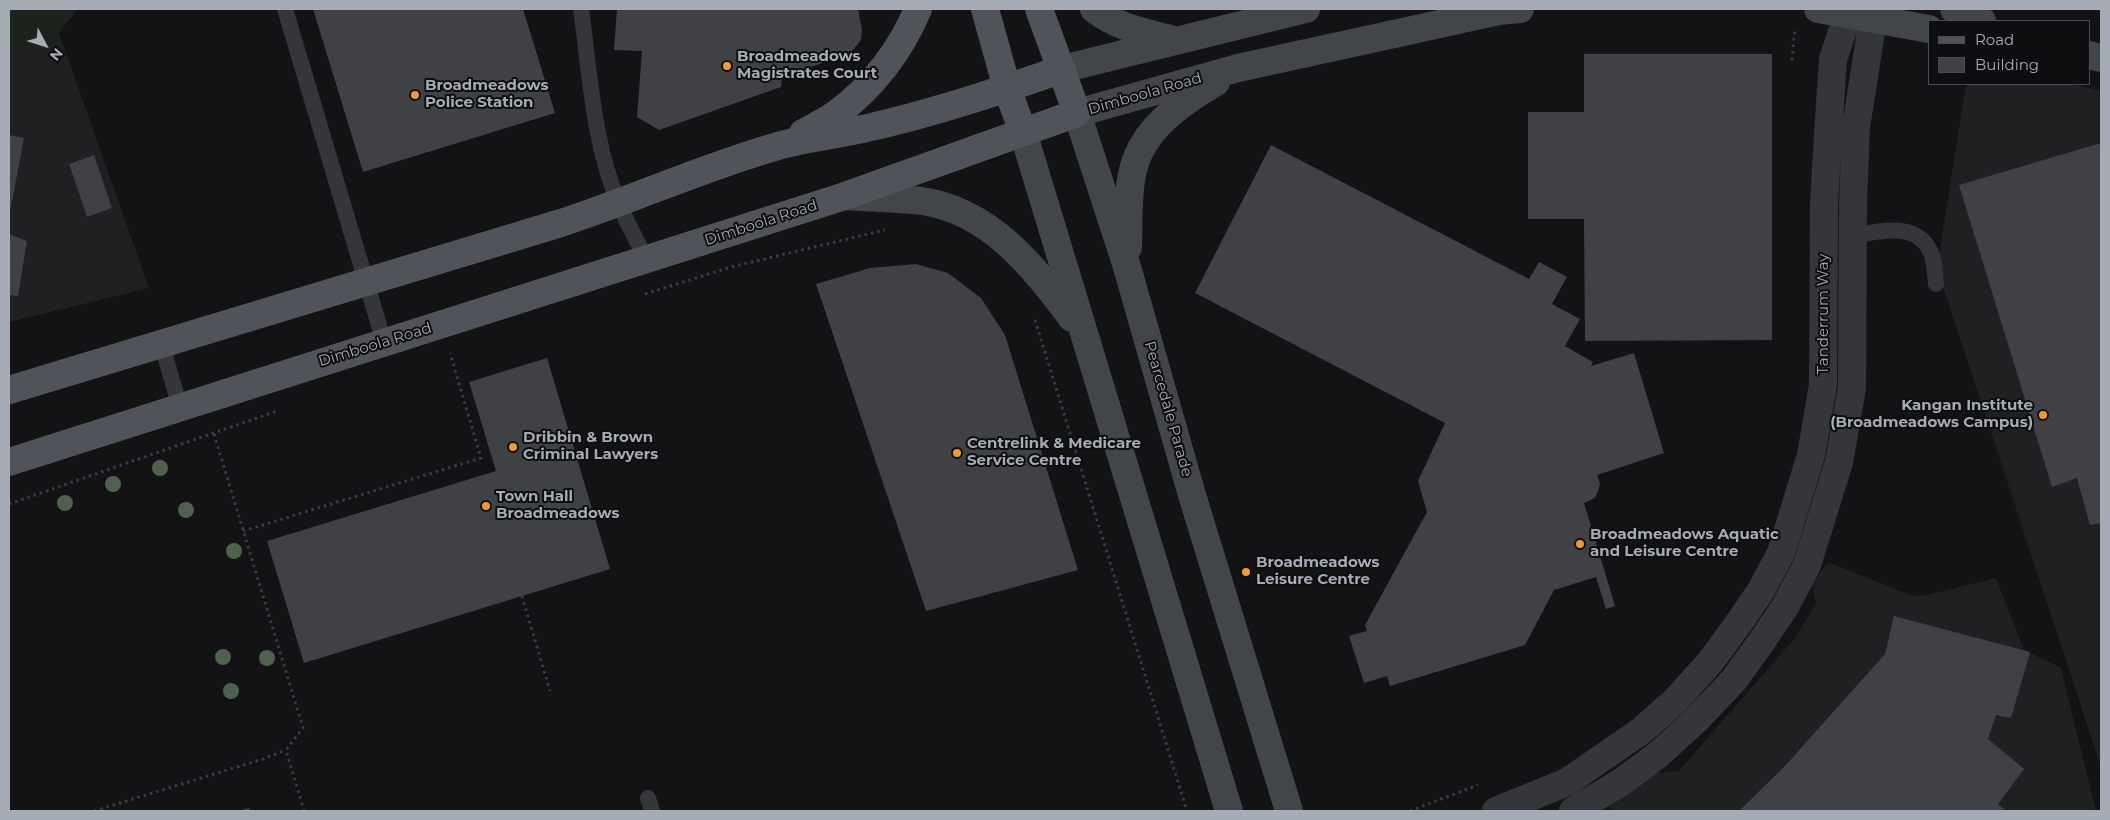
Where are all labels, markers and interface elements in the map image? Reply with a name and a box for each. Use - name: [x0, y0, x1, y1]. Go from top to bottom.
- north arrow: [20, 20, 70, 70]
- legend: [1928, 20, 2090, 85]
- text: Road: [1975, 30, 2014, 49]
- text: N: [46, 45, 67, 65]
- place label: Broadmeadows Magistrates Court: [737, 48, 877, 83]
- text: Building: [1975, 55, 2039, 74]
- marker: Broadmeadows Magistrates Court: [721, 60, 733, 72]
- street label: Dimboola Road: [1086, 69, 1204, 119]
- place label: Broadmeadows Police Station: [425, 77, 548, 112]
- marker: Broadmeadows Police Station: [409, 89, 421, 101]
- street label: Dimboola Road: [702, 196, 820, 250]
- street label: Tanderrum Way: [1815, 254, 1833, 374]
- street label: Dimboola Road: [316, 319, 434, 371]
- street label: Pearcedale Parade: [1140, 339, 1196, 479]
- place label: Kangan Institute (Broadmeadows Campus): [1830, 397, 2033, 432]
- marker: Kangan Institute (Broadmeadows Campus): [2037, 409, 2049, 421]
- place label: Dribbin & Brown Criminal Lawyers: [523, 429, 658, 464]
- place label: Centrelink & Medicare Service Centre: [967, 435, 1141, 470]
- marker: Dribbin & Brown Criminal Lawyers: [507, 441, 519, 453]
- marker: Centrelink & Medicare Service Centre: [951, 447, 963, 459]
- place label: Town Hall Broadmeadows: [496, 488, 619, 523]
- marker: Town Hall Broadmeadows: [480, 500, 492, 512]
- place label: Broadmeadows Aquatic and Leisure Centre: [1590, 526, 1779, 561]
- marker: Broadmeadows Aquatic and Leisure Centre: [1574, 538, 1586, 550]
- place label: Broadmeadows Leisure Centre: [1256, 554, 1379, 589]
- marker: Broadmeadows Leisure Centre: [1240, 566, 1252, 578]

